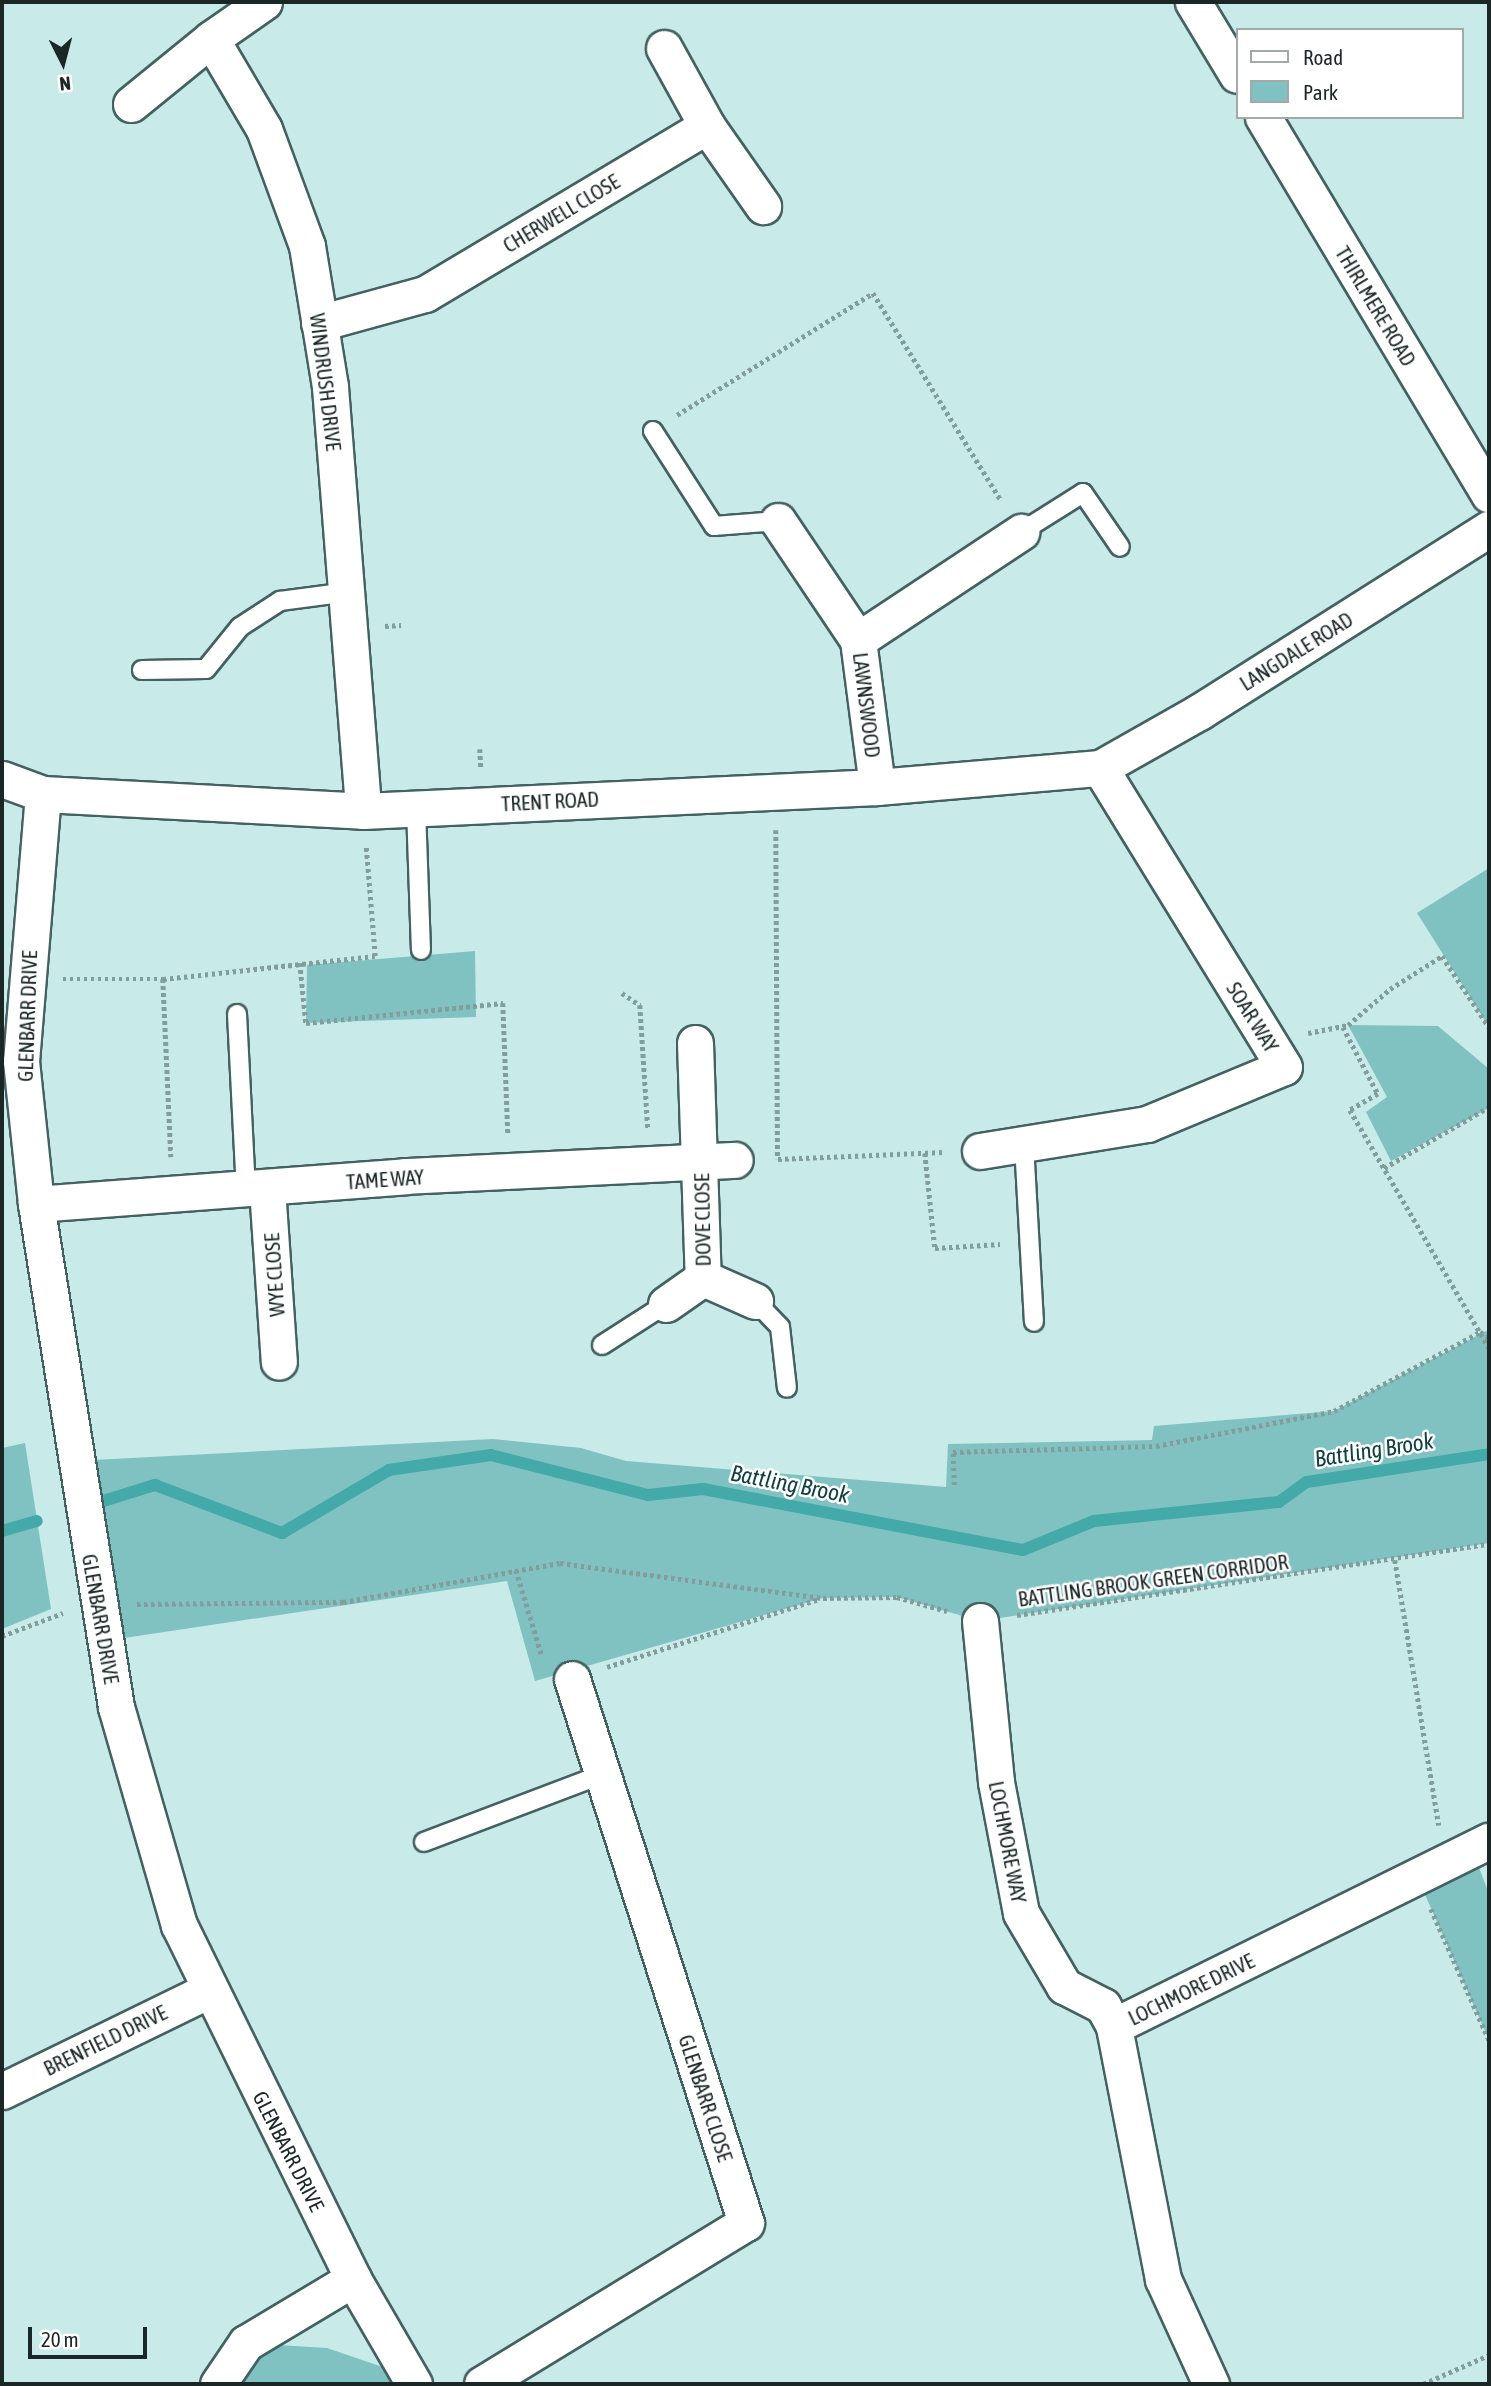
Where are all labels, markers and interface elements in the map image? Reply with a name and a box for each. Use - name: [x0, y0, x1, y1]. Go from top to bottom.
- north arrow: [28, 28, 98, 98]
- legend: [1236, 28, 1463, 119]
- text: Road: [1303, 45, 1343, 69]
- text: N: [58, 72, 72, 95]
- text: Park: [1303, 80, 1338, 104]
- street label: CHERWELL CLOSE: [498, 168, 624, 258]
- street label: THIRLMERE ROAD: [1330, 242, 1422, 370]
- street label: WINDRUSH DRIVE: [305, 312, 347, 452]
- street label: LANGDALE ROAD: [1235, 606, 1357, 696]
- street label: LAWNSWOOD: [848, 651, 886, 759]
- street label: TRENT ROAD: [501, 786, 599, 816]
- street label: GLENBARR DRIVE: [12, 950, 42, 1082]
- street label: SOAR WAY: [1222, 977, 1284, 1057]
- street label: TAME WAY: [345, 1164, 425, 1194]
- street label: DOVE CLOSE: [689, 1173, 715, 1267]
- street label: WYE CLOSE: [259, 1232, 289, 1318]
- water label: Battling Brook: [1313, 1427, 1435, 1473]
- water label: Battling Brook: [728, 1459, 852, 1509]
- street label: BATTLING BROOK GREEN CORRIDOR: [1016, 1549, 1290, 1611]
- street label: GLENBARR DRIVE: [77, 1552, 125, 1686]
- street label: LOCHMORE WAY: [984, 1779, 1032, 1905]
- street label: LOCHMORE DRIVE: [1124, 1948, 1258, 2030]
- street label: BRENFIELD DRIVE: [39, 1999, 171, 2081]
- street label: GLENBARR CLOSE: [674, 2031, 738, 2165]
- street label: GLENBARR DRIVE: [248, 2087, 330, 2215]
- scale bar: [32, 2312, 150, 2356]
- text: 20 m: [41, 2327, 79, 2351]

